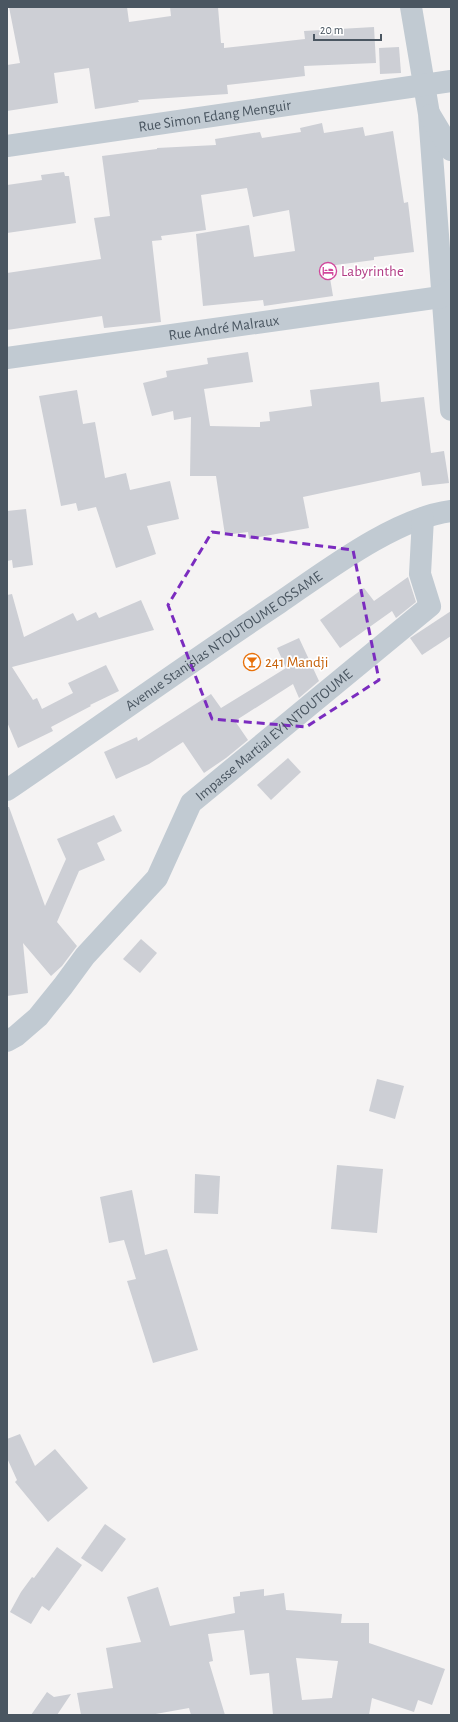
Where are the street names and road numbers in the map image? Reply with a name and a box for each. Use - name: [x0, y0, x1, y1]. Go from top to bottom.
- street label: Rue Simon Edang Menguir: [138, 97, 292, 135]
- street label: Rue André Malraux: [168, 313, 281, 343]
- street label: Avenue Stanislas NTOUTOUME OSSAME: [123, 569, 325, 714]
- street label: Impasse Martial EYI NTOUTOUME: [193, 666, 355, 804]

